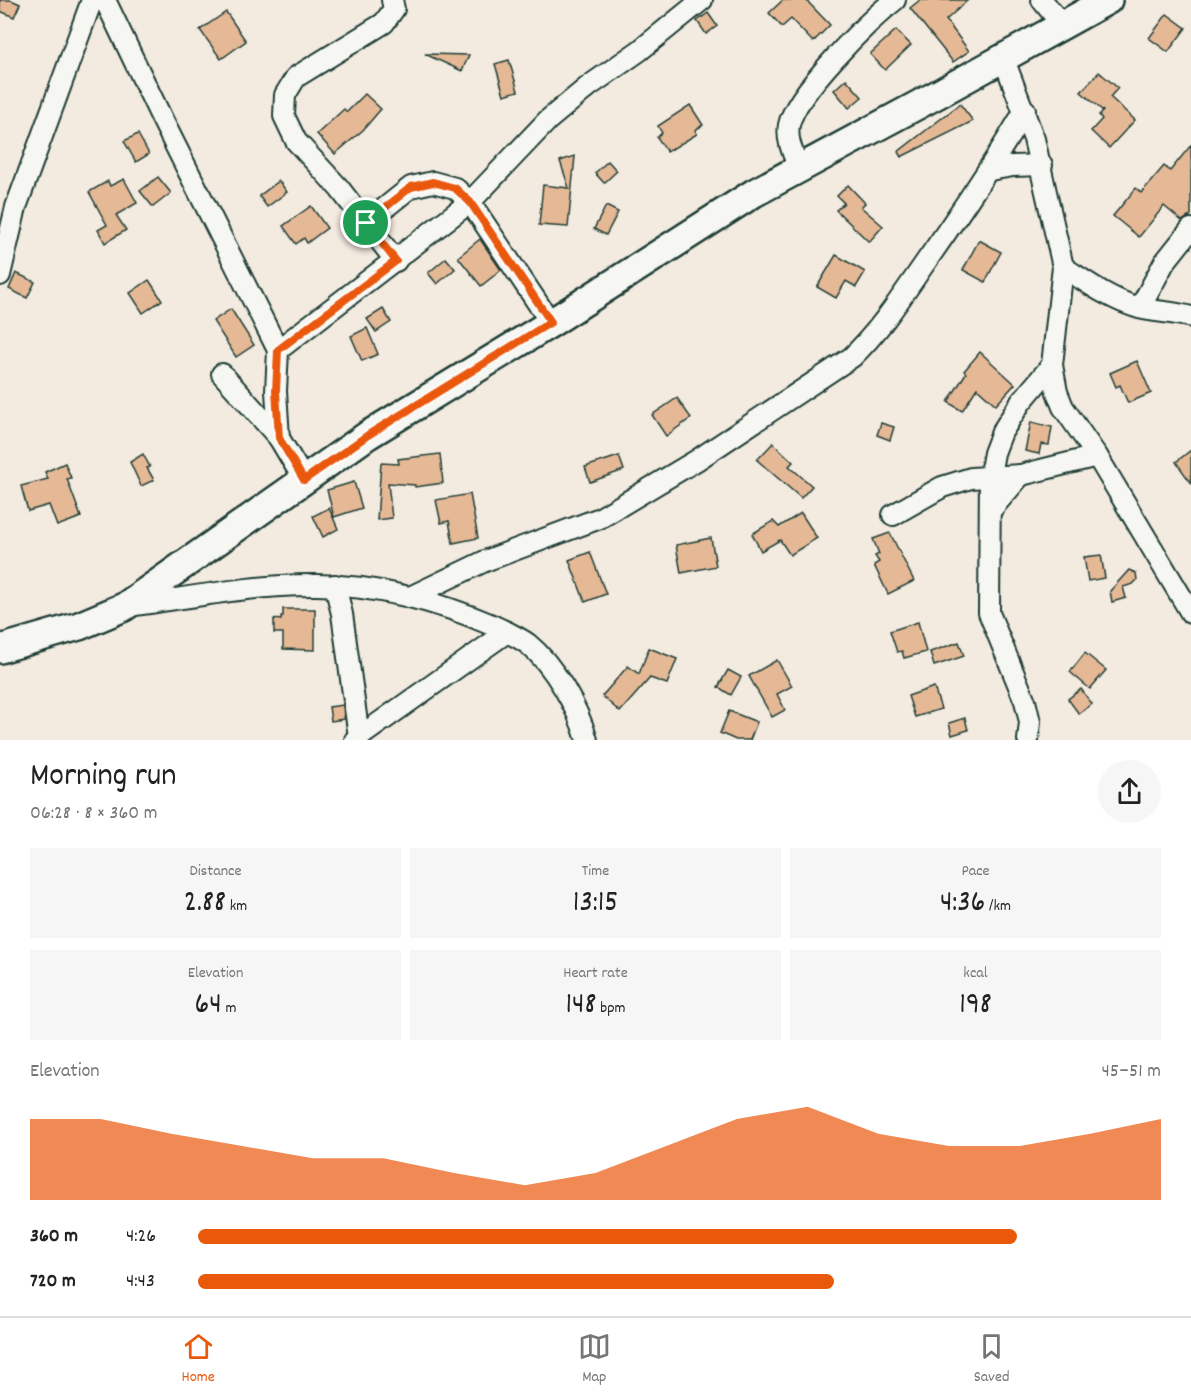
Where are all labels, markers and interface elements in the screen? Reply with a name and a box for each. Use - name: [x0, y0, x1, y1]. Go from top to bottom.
- pin: [340, 197, 391, 248]
- icon: arrive: [349, 206, 382, 239]
- text: Morning run: [30, 754, 177, 801]
- button: share: [1098, 760, 1161, 823]
- text: 06:28 · 8 × 360 m: [30, 800, 157, 828]
- text: Distance: [189, 860, 242, 883]
- text: Time: [582, 860, 609, 883]
- text: Pace: [961, 860, 990, 883]
- text: 2.88: [184, 883, 226, 926]
- text: 13:15: [573, 883, 618, 926]
- text: 4:36: [940, 883, 985, 926]
- text: km: [226, 895, 247, 918]
- text: /km: [985, 895, 1011, 918]
- text: Elevation: [188, 962, 243, 985]
- text: Heart rate: [563, 962, 628, 985]
- text: kcal: [963, 962, 988, 985]
- text: 64: [195, 985, 222, 1028]
- text: 148: [565, 985, 597, 1028]
- text: 198: [959, 985, 992, 1028]
- text: m: [222, 997, 236, 1020]
- text: bpm: [597, 997, 626, 1020]
- text: Elevation: [30, 1058, 100, 1086]
- text: 45–51 m: [1102, 1058, 1161, 1086]
- text: 360 m: [30, 1223, 78, 1251]
- text: 4:26: [126, 1223, 156, 1251]
- text: 720 m: [30, 1268, 76, 1296]
- text: 4:43: [126, 1268, 155, 1296]
- tab: Home: [181, 1330, 215, 1389]
- tab: Map: [578, 1330, 611, 1389]
- tab: Saved: [974, 1330, 1010, 1389]

